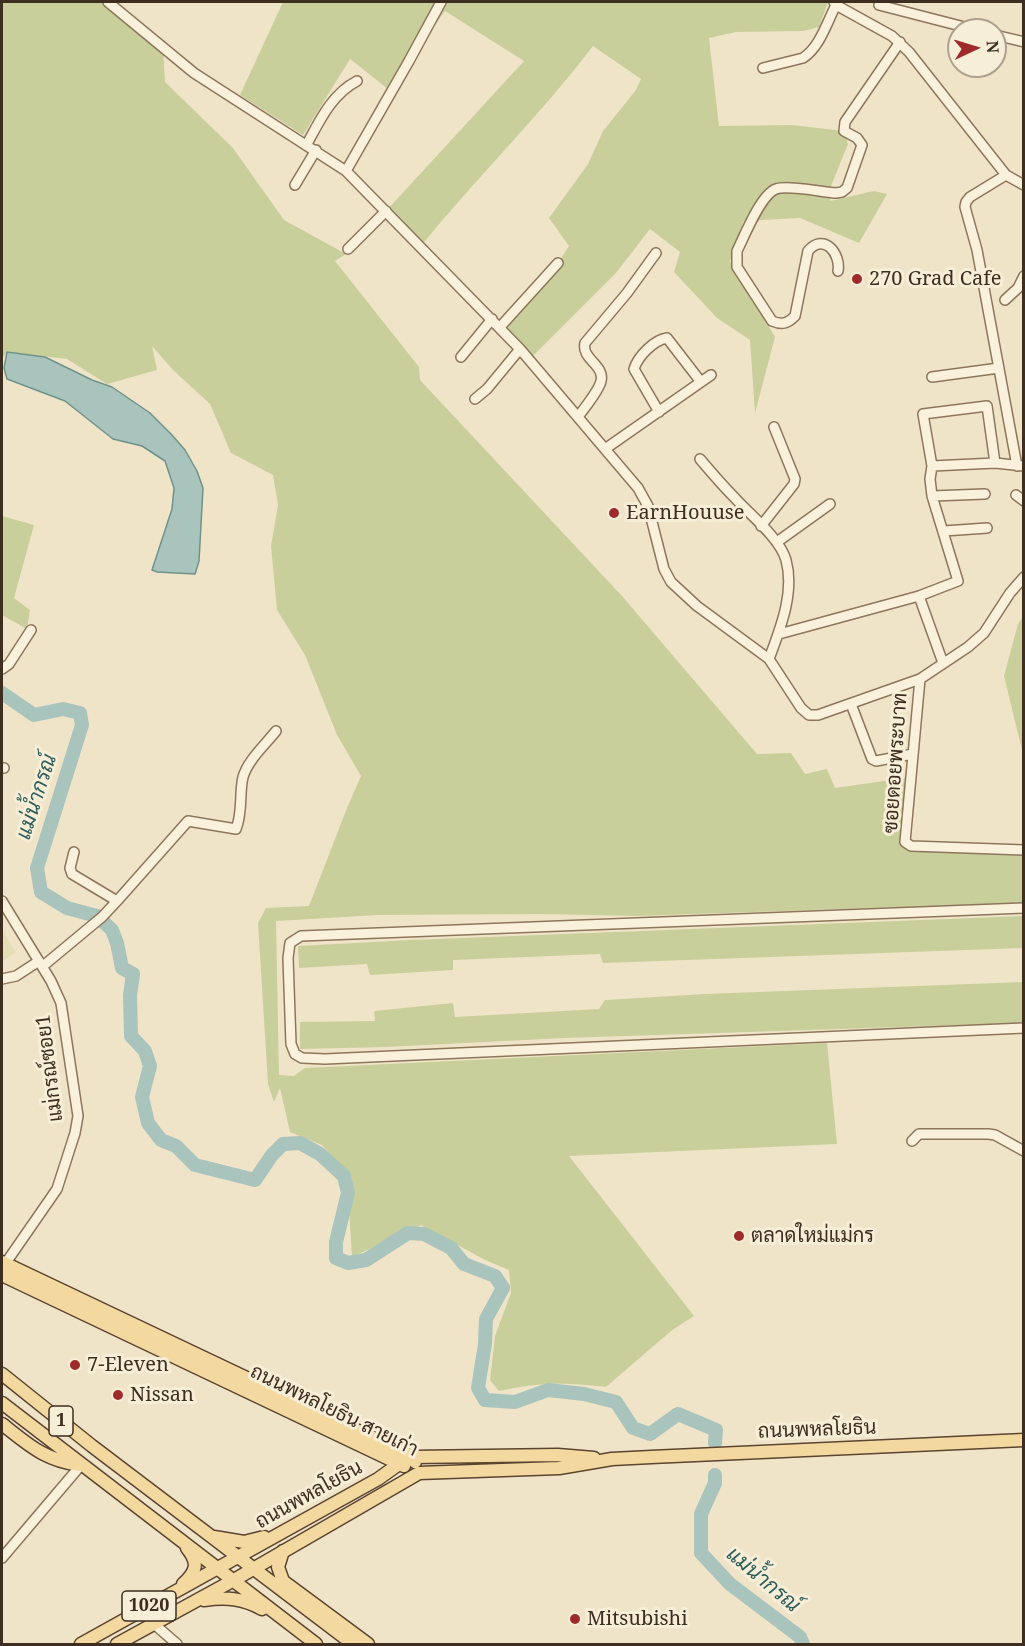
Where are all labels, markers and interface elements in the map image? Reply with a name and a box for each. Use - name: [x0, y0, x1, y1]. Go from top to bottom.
- north arrow: [947, 18, 1007, 78]
- text: N: [982, 40, 1004, 54]
- place label: 270 Grad Cafe: [869, 267, 1001, 291]
- marker: 270 Grad Cafe: [850, 272, 864, 286]
- place label: EarnHouuse: [626, 501, 745, 525]
- marker: EarnHouuse: [607, 506, 621, 520]
- street label: ซอยดอยพระบาท: [879, 692, 913, 834]
- water label: แม่น้ำกรณ์: [11, 751, 63, 843]
- street label: แม่กรณ์ซอย1: [31, 1013, 69, 1123]
- place label: ตลาดใหม่แม่กร: [751, 1224, 874, 1248]
- marker: ตลาดใหม่แม่กร: [732, 1229, 746, 1243]
- place label: 7-Eleven: [87, 1353, 169, 1377]
- marker: 7-Eleven: [68, 1358, 82, 1372]
- street label: ถนนพหลโยธิน สายเก่า: [246, 1360, 422, 1462]
- place label: Nissan: [130, 1383, 194, 1407]
- marker: Nissan: [111, 1388, 125, 1402]
- road number: 1: [49, 1406, 73, 1436]
- street label: ถนนพหลโยธิน: [757, 1416, 877, 1444]
- street label: ถนนพหลโยธิน: [251, 1456, 367, 1534]
- water label: แม่น้ำกรณ์: [721, 1542, 805, 1618]
- road number: 1020: [122, 1591, 176, 1621]
- place label: Mitsubishi: [587, 1607, 688, 1631]
- marker: Mitsubishi: [568, 1612, 582, 1626]

